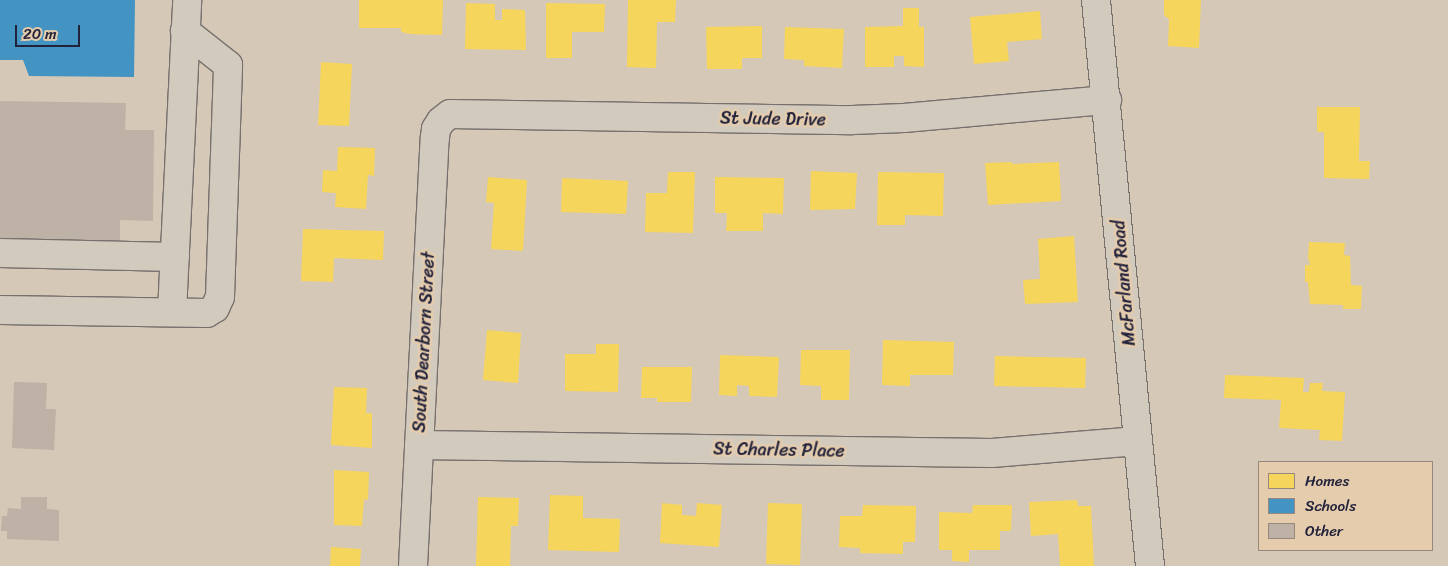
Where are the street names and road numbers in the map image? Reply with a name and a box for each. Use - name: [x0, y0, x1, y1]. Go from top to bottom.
- street label: St Jude Drive: [720, 107, 826, 131]
- street label: McFarland Road: [1108, 219, 1140, 347]
- street label: South Dearborn Street: [408, 251, 440, 433]
- street label: St Charles Place: [713, 438, 845, 462]

